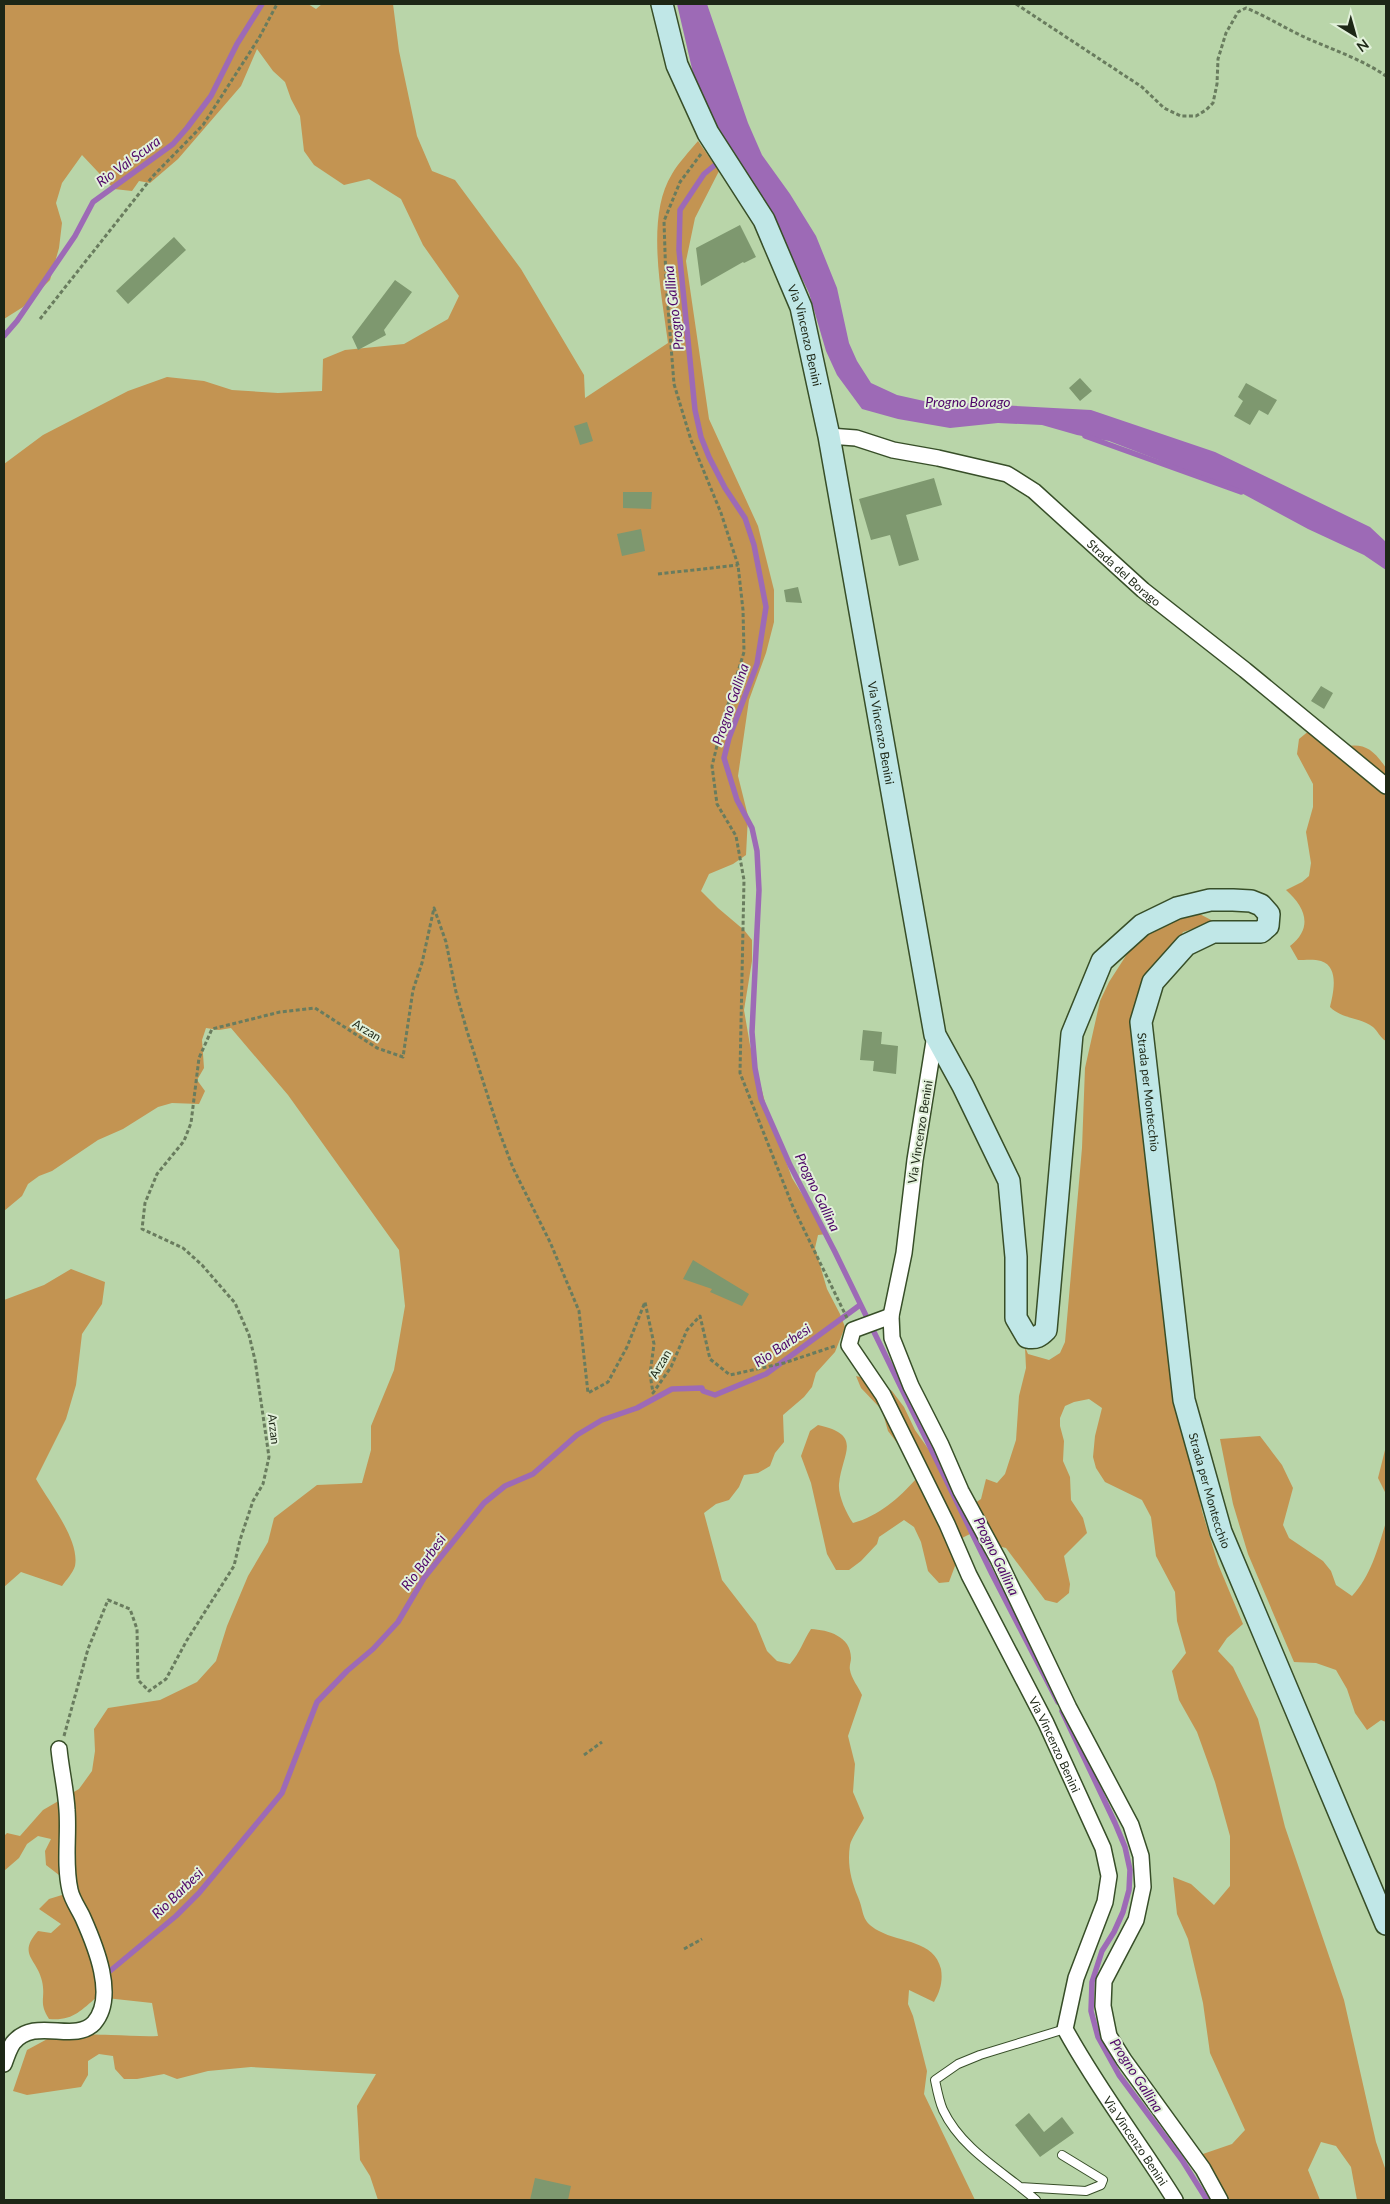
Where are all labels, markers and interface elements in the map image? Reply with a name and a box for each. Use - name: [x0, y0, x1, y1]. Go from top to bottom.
- north arrow: [1330, 10, 1380, 60]
- text: N: [1354, 36, 1373, 56]
- water label: Rio Val Scura: [93, 132, 163, 190]
- water label: Progno Gallina: [659, 265, 687, 351]
- street label: Via Vincenzo Benini: [785, 282, 825, 388]
- water label: Progno Borago: [925, 393, 1011, 410]
- street label: Strada del Borago: [1084, 536, 1164, 609]
- water label: Progno Gallina: [708, 661, 752, 747]
- street label: Via Vincenzo Benini: [865, 680, 898, 786]
- street label: Arzan: [350, 1016, 384, 1044]
- street label: Strada per Montecchio: [1135, 1032, 1163, 1153]
- street label: Via Vincenzo Benini: [904, 1079, 936, 1185]
- water label: Progno Gallina: [792, 1150, 844, 1234]
- water label: Rio Barbesi: [750, 1319, 814, 1370]
- street label: Arzan: [646, 1347, 674, 1381]
- street label: Arzan: [265, 1413, 283, 1445]
- street label: Strada per Montecchio: [1186, 1431, 1235, 1551]
- water label: Progno Gallina: [971, 1514, 1023, 1598]
- water label: Rio Barbesi: [397, 1530, 449, 1593]
- street label: Via Vincenzo Benini: [1026, 1694, 1084, 1795]
- water label: Rio Barbesi: [148, 1864, 207, 1922]
- water label: Progno Gallina: [1107, 2035, 1167, 2115]
- street label: Via Vincenzo Benini: [1100, 2093, 1171, 2188]

